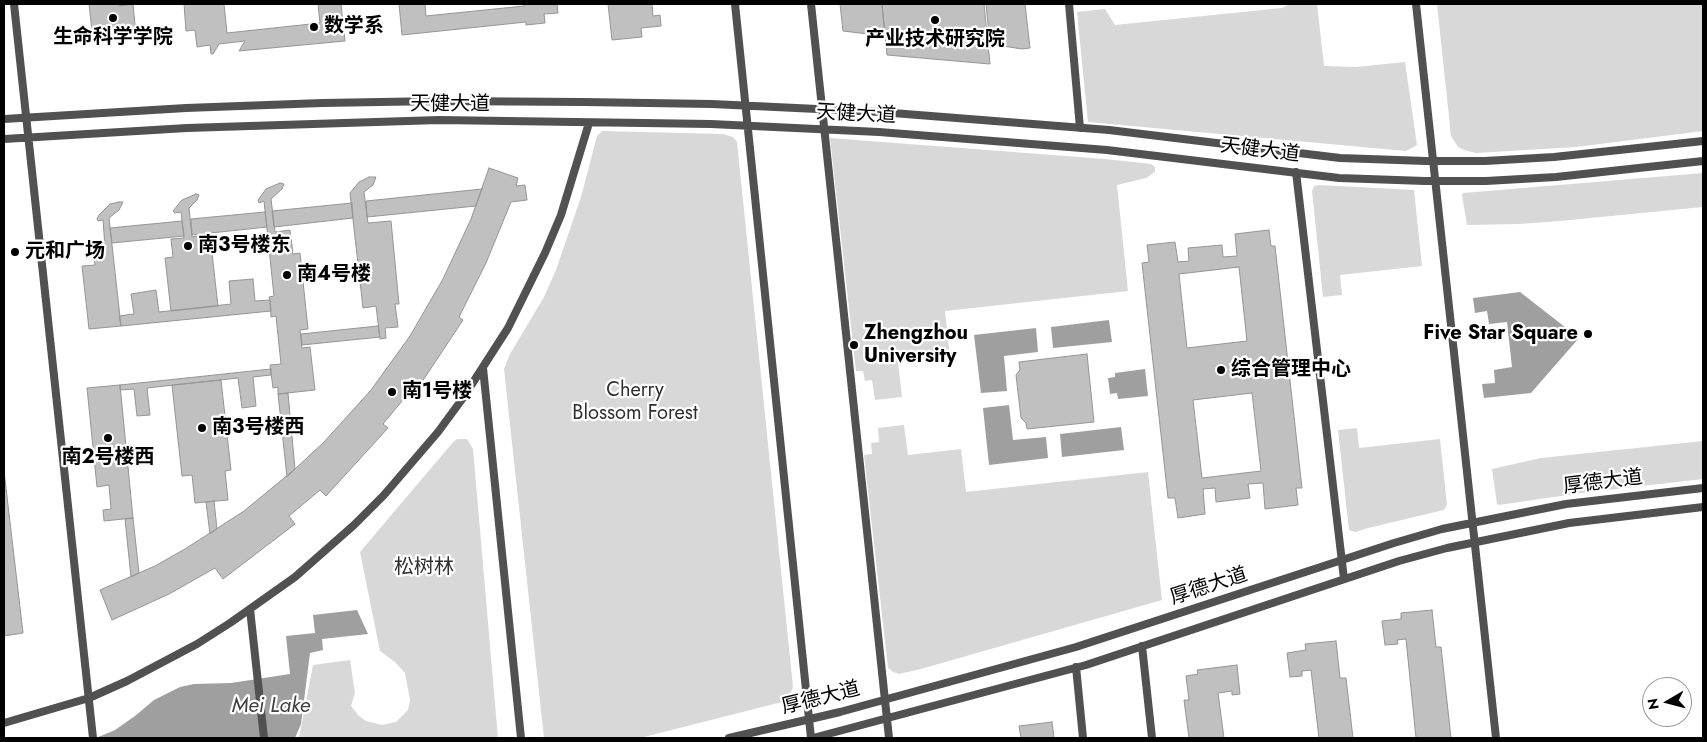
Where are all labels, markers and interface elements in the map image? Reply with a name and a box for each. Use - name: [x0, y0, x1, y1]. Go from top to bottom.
- marker: 生命科学学院: [107, 12, 119, 24]
- marker: 产业技术研究院: [929, 14, 941, 26]
- place label: 数学系: [324, 15, 384, 39]
- marker: 数学系: [308, 21, 320, 33]
- place label: 生命科学学院: [53, 26, 173, 50]
- place label: 产业技术研究院: [865, 28, 1005, 52]
- street label: 天健大道: [410, 93, 490, 117]
- street label: 天健大道: [815, 101, 897, 129]
- street label: 天健大道: [1219, 134, 1301, 168]
- place label: 南3号楼东: [198, 234, 290, 258]
- place label: 元和广场: [25, 240, 105, 264]
- marker: 南3号楼东: [182, 240, 194, 252]
- marker: 元和广场: [9, 246, 21, 258]
- place label: 南4号楼: [297, 263, 371, 287]
- marker: 南4号楼: [281, 269, 293, 281]
- place label: Zhengzhou University: [864, 322, 968, 369]
- place label: Five Star Square: [1423, 322, 1578, 346]
- marker: Five Star Square: [1582, 328, 1594, 340]
- marker: Zhengzhou University: [848, 339, 860, 351]
- place label: 综合管理中心: [1231, 358, 1351, 382]
- marker: 综合管理中心: [1215, 364, 1227, 376]
- park label: Cherry Blossom Forest: [572, 379, 698, 426]
- place label: 南1号楼: [402, 380, 472, 404]
- marker: 南1号楼: [386, 386, 398, 398]
- place label: 南3号楼西: [212, 416, 304, 440]
- marker: 南3号楼西: [196, 422, 208, 434]
- marker: 南2号楼西: [102, 432, 114, 444]
- place label: 南2号楼西: [61, 446, 155, 470]
- street label: 厚德大道: [1562, 466, 1644, 500]
- park label: 松树林: [394, 556, 454, 580]
- street label: 厚德大道: [1167, 563, 1251, 611]
- north arrow: [1642, 677, 1692, 727]
- street label: 厚德大道: [779, 678, 863, 720]
- water label: Mei Lake: [232, 694, 310, 720]
- text: N: [1642, 697, 1664, 711]

